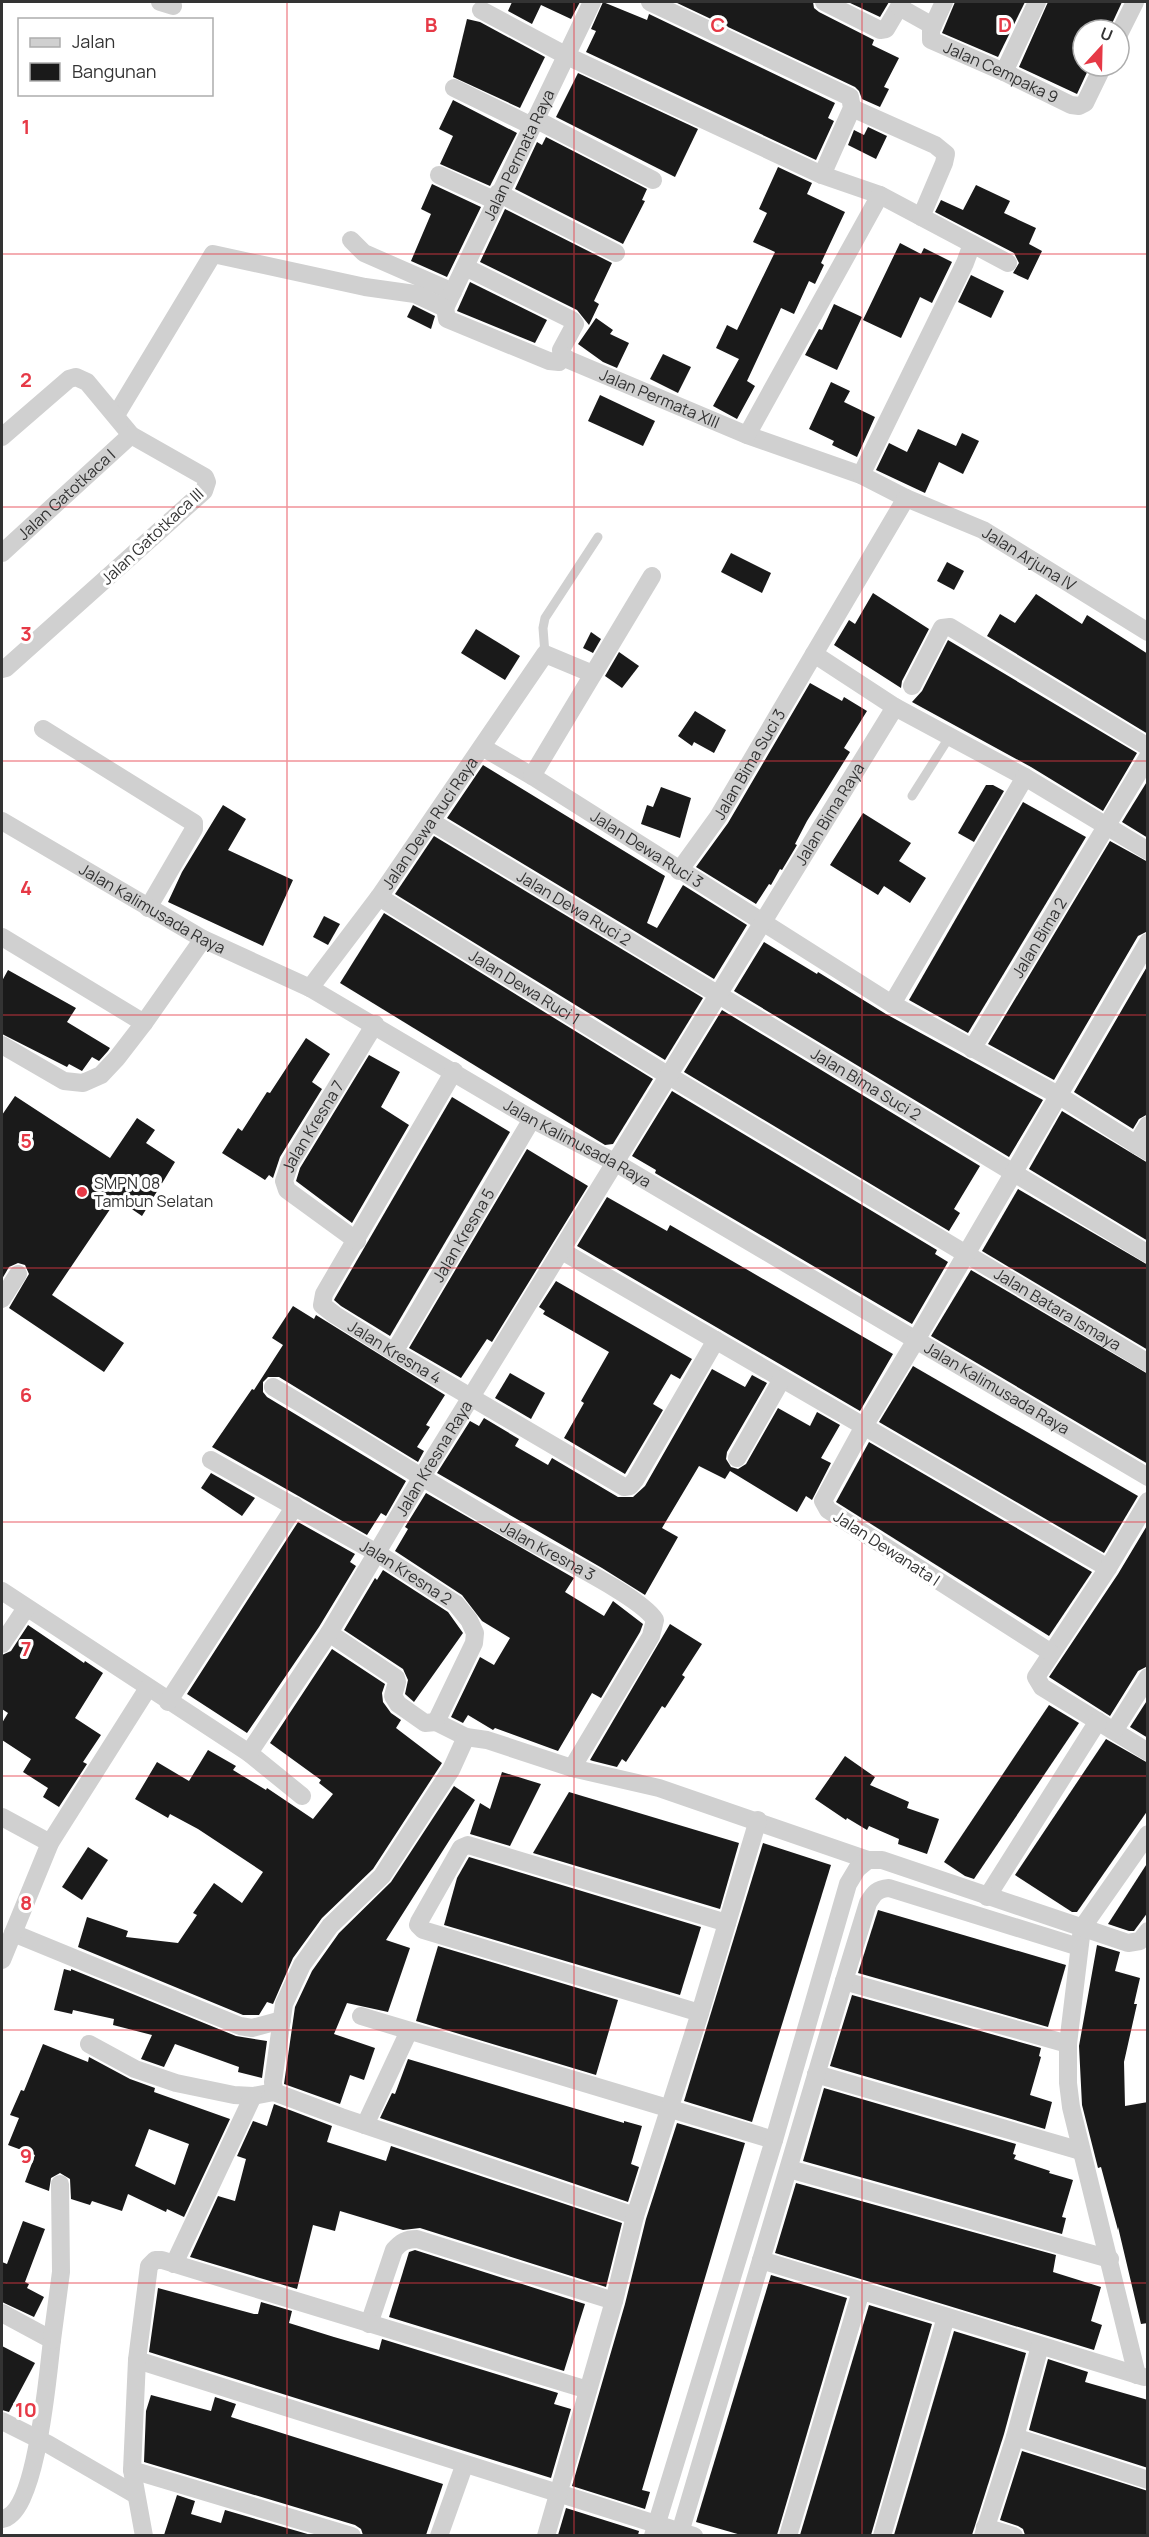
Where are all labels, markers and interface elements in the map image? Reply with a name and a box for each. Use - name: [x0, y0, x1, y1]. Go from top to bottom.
- text: B: [425, 11, 438, 38]
- text: C: [711, 11, 725, 38]
- text: D: [998, 11, 1012, 38]
- legend: [18, 18, 213, 96]
- north arrow: [1071, 18, 1131, 78]
- text: U: [1097, 22, 1116, 46]
- text: Jalan: [72, 29, 115, 53]
- street label: Jalan Cempaka 9: [940, 36, 1062, 108]
- text: Bangunan: [72, 59, 156, 83]
- street label: Jalan Permata Raya: [478, 86, 559, 224]
- text: 1: [22, 113, 30, 140]
- street label: Jalan Permata XIII: [596, 363, 723, 433]
- text: 2: [20, 366, 32, 393]
- street label: Jalan Gatotkaca I: [13, 444, 120, 545]
- street label: Jalan Gatotkaca III: [96, 483, 208, 589]
- street label: Jalan Arjuna IV: [978, 521, 1081, 596]
- text: 3: [20, 620, 32, 647]
- street label: Jalan Bima Suci 3: [708, 705, 790, 823]
- street label: Jalan Dewa Ruci Raya: [377, 752, 483, 894]
- street label: Jalan Bima Raya: [789, 759, 869, 869]
- street label: Jalan Dewa Ruci 3: [587, 805, 708, 893]
- street label: Jalan Kalimusada Raya: [75, 858, 229, 959]
- street label: Jalan Dewa Ruci 2: [513, 865, 635, 951]
- text: 4: [20, 874, 32, 901]
- street label: Jalan Bima 2: [1006, 893, 1072, 982]
- street label: Jalan Dewa Ruci 1: [465, 944, 584, 1029]
- street label: Jalan Bima Suci 2: [807, 1042, 925, 1126]
- street label: Jalan Kresna 7: [277, 1076, 349, 1175]
- street label: Jalan Kalimusada Raya: [500, 1094, 655, 1192]
- text: 5: [20, 1127, 32, 1154]
- place label: SMPN 08 Tambun Selatan: [94, 1172, 213, 1212]
- street label: Jalan Kresna 5: [427, 1184, 500, 1286]
- marker: SMPN 08 Tambun Selatan: [75, 1185, 89, 1199]
- street label: Jalan Batara Ismaya: [990, 1262, 1125, 1355]
- street label: Jalan Kresna 4: [344, 1315, 446, 1389]
- street label: Jalan Kalimusada Raya: [921, 1337, 1074, 1439]
- text: 6: [20, 1381, 32, 1408]
- street label: Jalan Kresna Raya: [390, 1396, 477, 1520]
- street label: Jalan Dewanata I: [830, 1505, 944, 1591]
- street label: Jalan Kresna 3: [497, 1516, 599, 1585]
- street label: Jalan Kresna 2: [356, 1535, 456, 1610]
- text: 7: [21, 1635, 31, 1662]
- text: 8: [20, 1889, 32, 1916]
- text: 9: [20, 2142, 32, 2169]
- text: 10: [15, 2396, 37, 2423]

